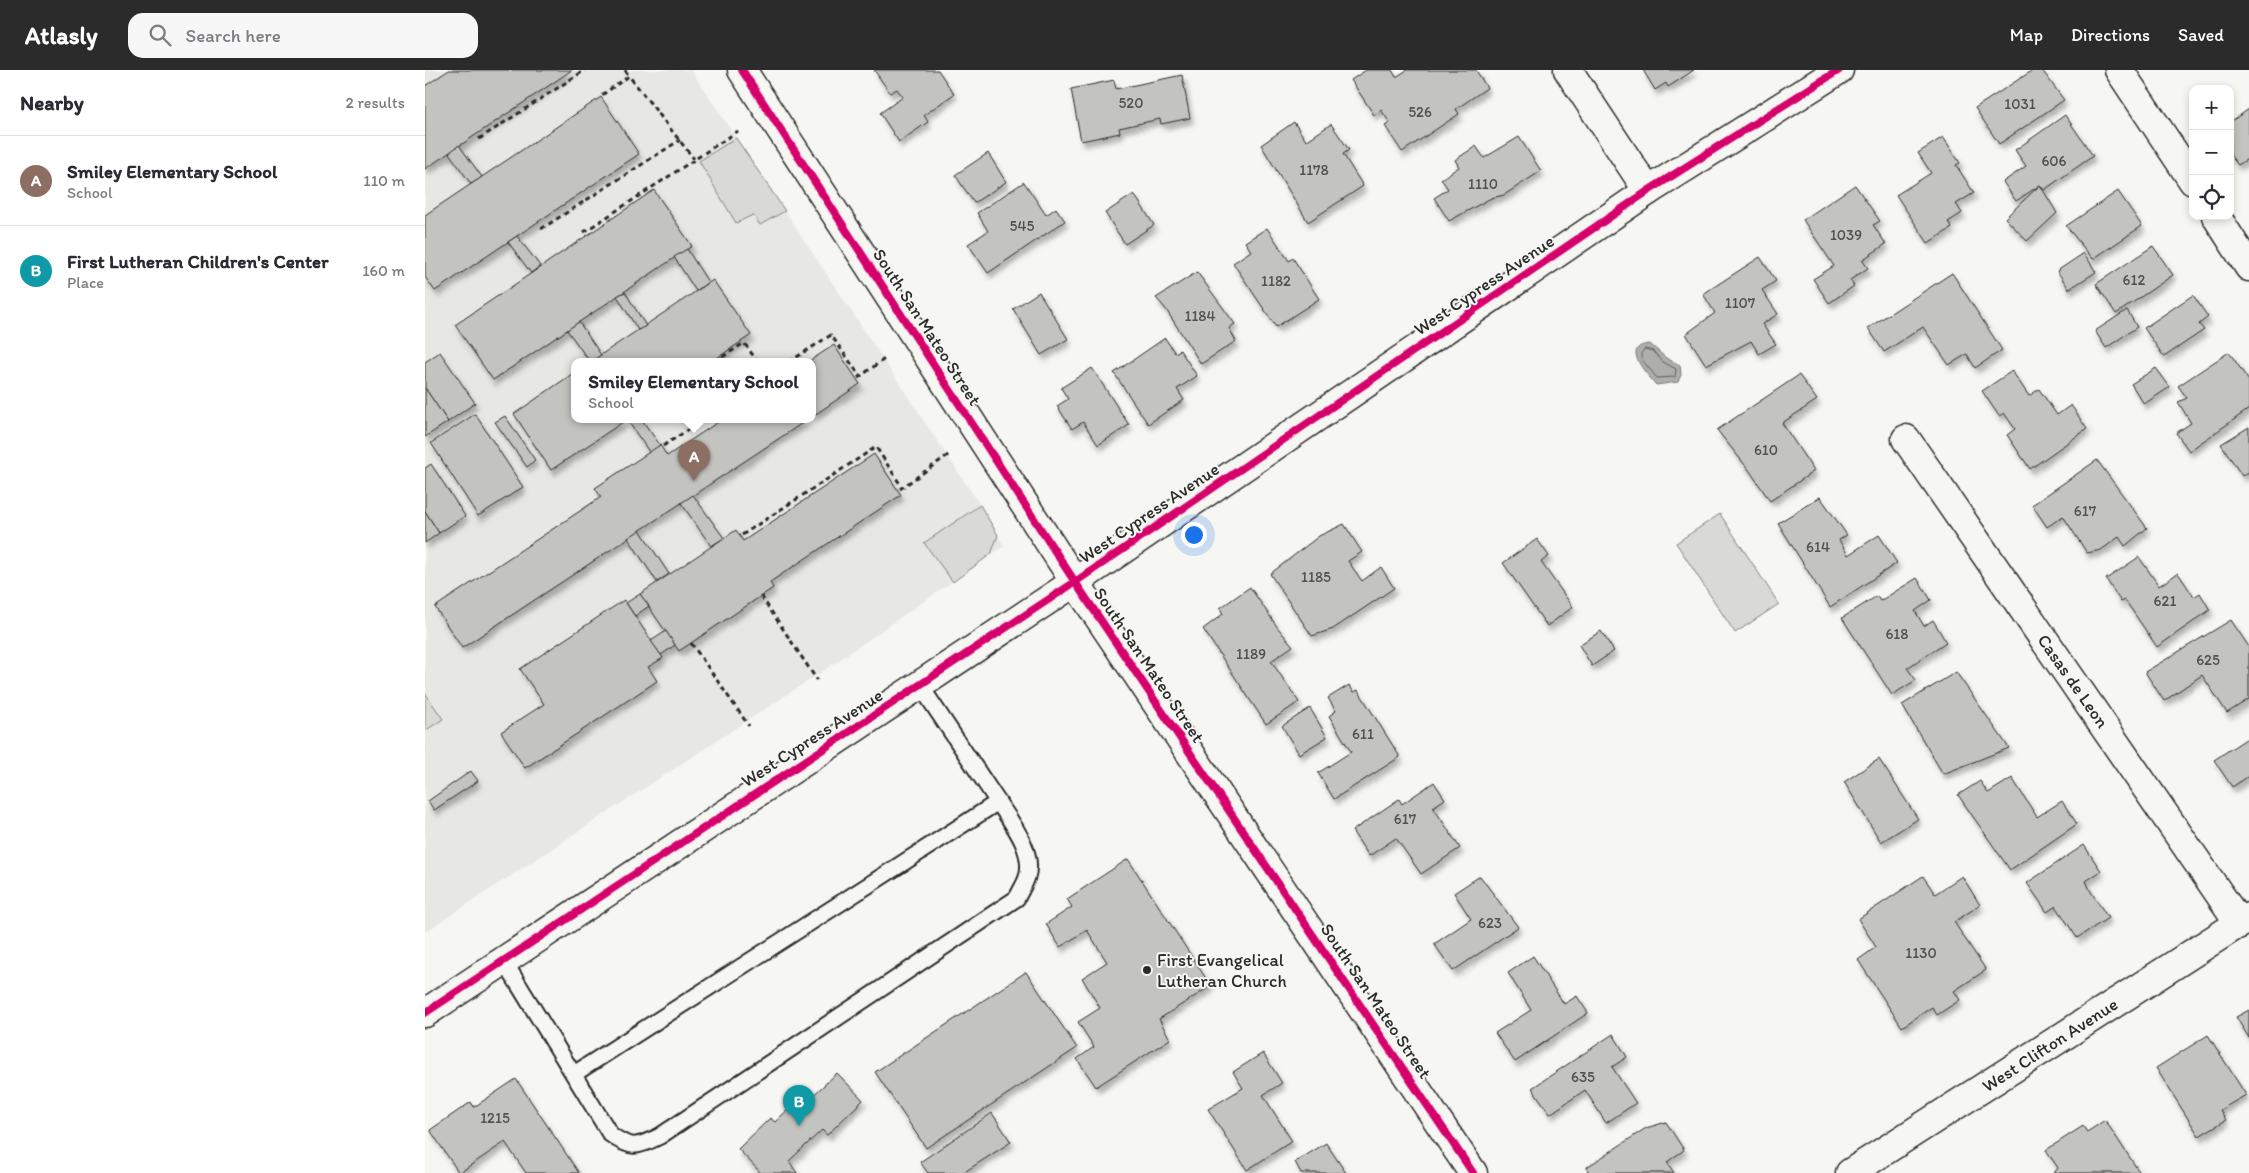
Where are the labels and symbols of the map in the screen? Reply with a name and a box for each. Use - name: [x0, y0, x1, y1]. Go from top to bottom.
- house number: 520: [1118, 94, 1144, 112]
- house number: 1031: [2004, 95, 2036, 113]
- house number: 526: [1408, 103, 1432, 121]
- house number: 606: [2041, 152, 2067, 170]
- house number: 1178: [1299, 161, 1329, 179]
- house number: 1110: [1468, 175, 1498, 193]
- house number: 545: [1010, 217, 1035, 235]
- house number: 1039: [1830, 226, 1862, 244]
- street label: West Cypress Avenue: [1410, 230, 1558, 340]
- street label: South San Mateo Street: [868, 244, 986, 410]
- house number: 612: [2123, 271, 2145, 289]
- house number: 1182: [1261, 272, 1291, 290]
- house number: 1107: [1725, 294, 1756, 312]
- house number: 1184: [1184, 307, 1216, 325]
- pin: A: [678, 440, 710, 481]
- house number: 610: [1754, 441, 1778, 459]
- street label: West Cypress Avenue: [1075, 458, 1223, 568]
- house number: 617: [2074, 502, 2097, 520]
- your location: [1181, 522, 1207, 548]
- house number: 614: [1806, 538, 1830, 556]
- house number: 1185: [1301, 568, 1331, 586]
- street label: South San Mateo Street: [1089, 583, 1209, 747]
- house number: 621: [2154, 592, 2176, 610]
- house number: 618: [1885, 625, 1909, 643]
- street label: Casas de Leon: [2033, 630, 2113, 732]
- house number: 1189: [1236, 645, 1266, 663]
- house number: 625: [2196, 651, 2220, 669]
- street label: West Cypress Avenue: [737, 684, 887, 792]
- house number: 611: [1352, 725, 1374, 743]
- house number: 617: [1394, 810, 1417, 828]
- house number: 623: [1478, 914, 1502, 932]
- street label: South San Mateo Street: [1316, 919, 1436, 1083]
- house number: 1130: [1905, 944, 1937, 962]
- place label: First Evangelical Lutheran Church: [1157, 949, 1287, 992]
- marker: First Evangelical Lutheran Church: [1141, 964, 1153, 976]
- street label: West Clifton Avenue: [1978, 993, 2122, 1097]
- house number: 635: [1571, 1068, 1595, 1086]
- pin: B: [783, 1085, 815, 1126]
- house number: 1215: [480, 1109, 510, 1127]

